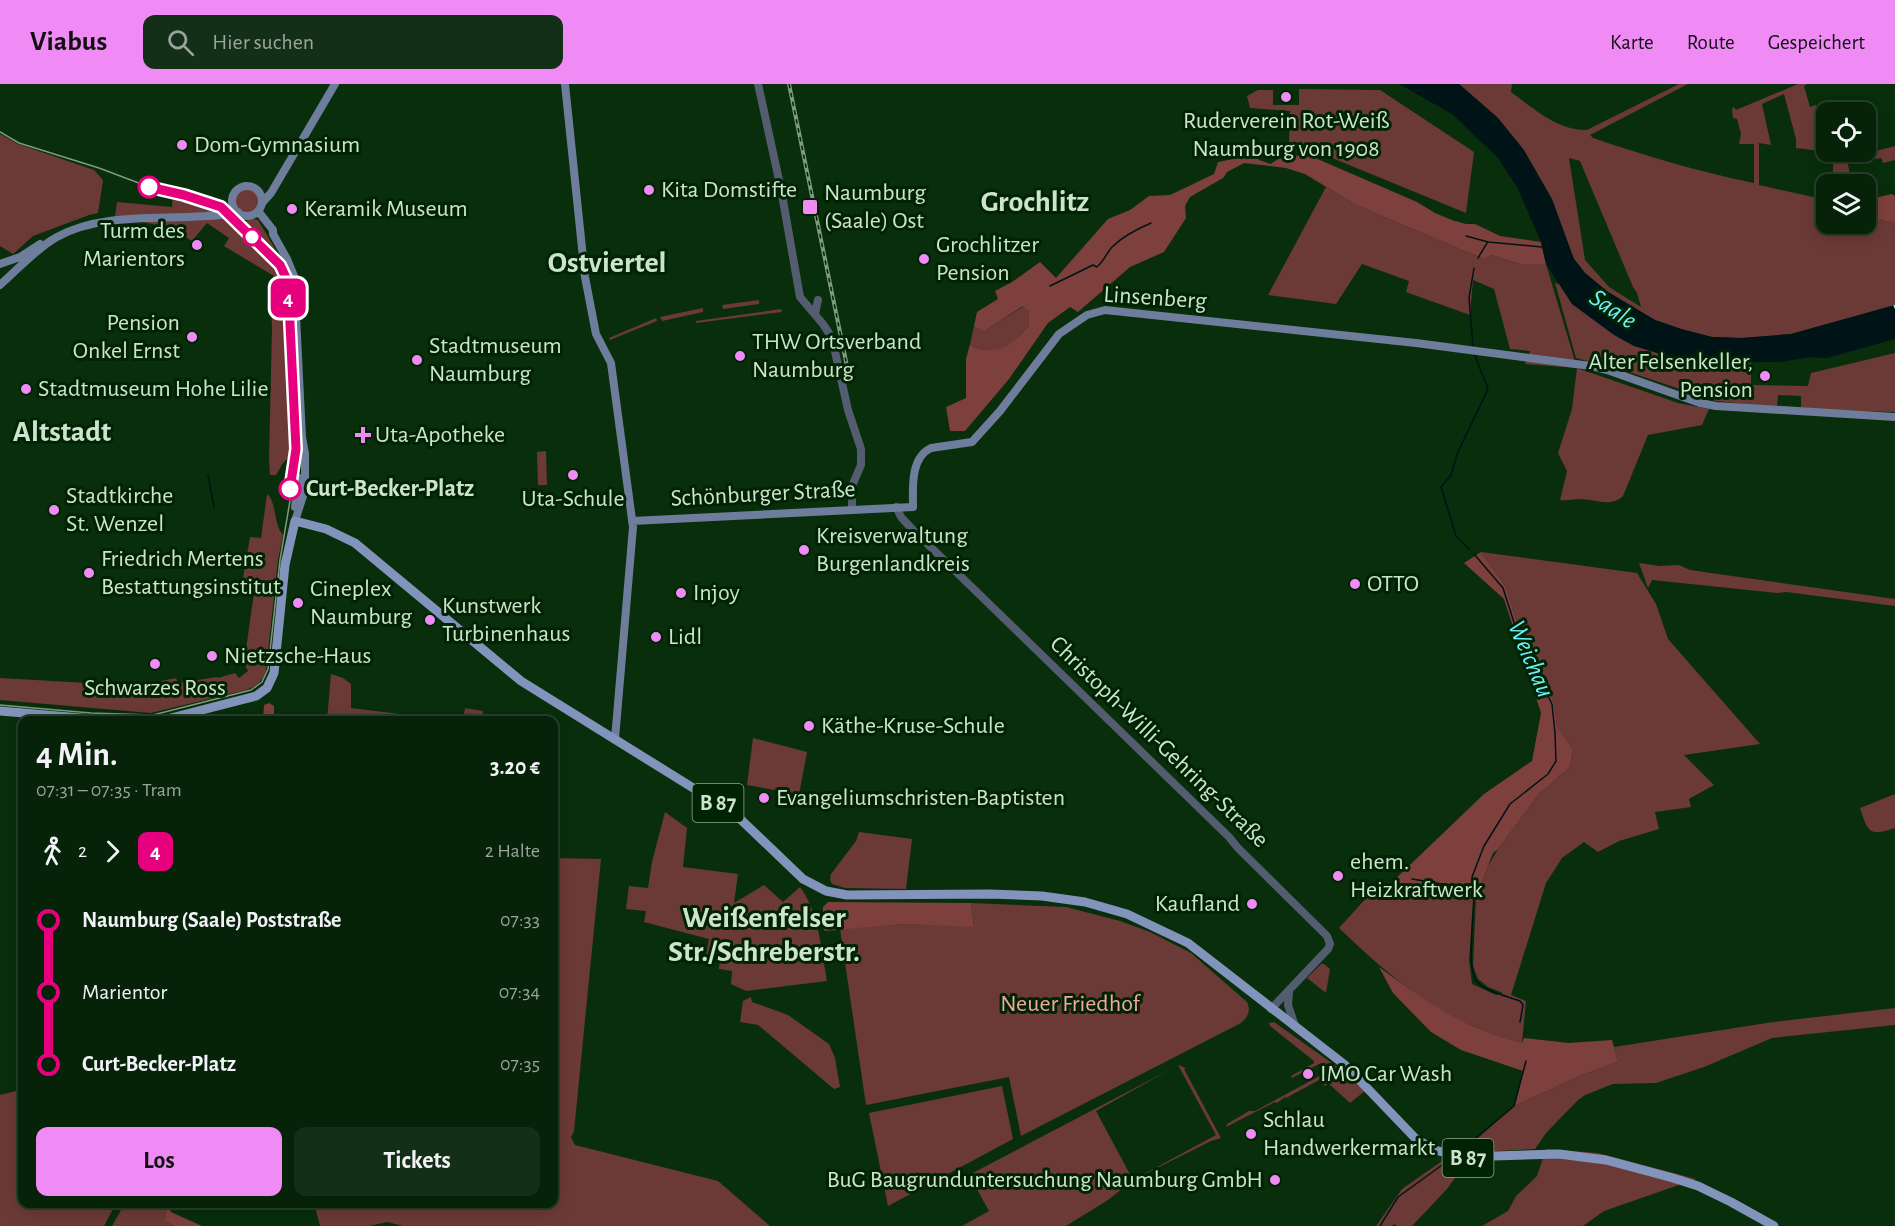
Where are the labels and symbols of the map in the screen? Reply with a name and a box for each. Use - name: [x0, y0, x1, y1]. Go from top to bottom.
- marker: Ruderverein Rot-Weiß Naumburg von 1908: [1279, 90, 1293, 104]
- place label: Ruderverein Rot-Weiß Naumburg von 1908: [1183, 109, 1390, 161]
- place label: Dom-Gymnasium: [194, 133, 360, 157]
- marker: Dom-Gymnasium: [175, 138, 189, 152]
- unlabelled marker: [138, 176, 160, 198]
- place label: Kita Domstifte: [661, 178, 797, 202]
- place label: Naumburg (Saale) Ost: [824, 181, 926, 233]
- marker: Kita Domstifte: [642, 183, 656, 197]
- district label: Grochlitz: [981, 187, 1089, 217]
- place label: Keramik Museum: [304, 197, 468, 221]
- marker: Naumburg (Saale) Ost: [801, 198, 819, 216]
- marker: Keramik Museum: [285, 202, 299, 216]
- place label: Turm des Marientors: [83, 219, 185, 271]
- unlabelled marker: [243, 228, 261, 246]
- place label: Grochlitzer Pension: [936, 233, 1039, 285]
- marker: Turm des Marientors: [190, 238, 204, 252]
- district label: Ostviertel: [548, 248, 666, 278]
- marker: Grochlitzer Pension: [917, 252, 931, 266]
- line badge: 4: [268, 278, 308, 318]
- street label: Linsenberg: [1103, 282, 1208, 314]
- water label: Saale: [1585, 284, 1641, 334]
- place label: Pension Onkel Ernst: [73, 311, 180, 363]
- marker: Pension Onkel Ernst: [185, 330, 199, 344]
- place label: THW Ortsverband Naumburg: [752, 330, 921, 382]
- place label: Stadtmuseum Naumburg: [429, 334, 562, 386]
- marker: THW Ortsverband Naumburg: [733, 349, 747, 363]
- place label: Alter Felsenkeller, Pension: [1588, 350, 1753, 402]
- marker: Stadtmuseum Naumburg: [410, 353, 424, 367]
- marker: Alter Felsenkeller, Pension: [1758, 369, 1772, 383]
- place label: Stadtmuseum Hohe Lilie: [38, 377, 269, 401]
- marker: Stadtmuseum Hohe Lilie: [19, 382, 33, 396]
- district label: Altstadt: [13, 417, 111, 447]
- place label: Uta-Apotheke: [375, 423, 505, 447]
- marker: Uta-Apotheke: [356, 428, 370, 442]
- marker: Uta-Schule: [566, 468, 580, 482]
- place label: Curt-Becker-Platz: [306, 477, 474, 501]
- street label: Schönburger Straße: [670, 477, 856, 511]
- marker: Curt-Becker-Platz: [279, 478, 301, 500]
- place label: Stadtkirche St. Wenzel: [66, 484, 173, 536]
- place label: Uta-Schule: [522, 487, 624, 511]
- marker: Stadtkirche St. Wenzel: [47, 503, 61, 517]
- place label: Kreisverwaltung Burgenlandkreis: [816, 524, 970, 576]
- marker: Kreisverwaltung Burgenlandkreis: [797, 543, 811, 557]
- place label: Friedrich Mertens Bestattungsinstitut: [101, 547, 281, 599]
- marker: Friedrich Mertens Bestattungsinstitut: [82, 566, 96, 580]
- place label: OTTO: [1367, 572, 1419, 596]
- place label: Cineplex Naumburg: [310, 577, 412, 629]
- marker: OTTO: [1348, 577, 1362, 591]
- place label: Injoy: [693, 581, 740, 605]
- marker: Injoy: [674, 586, 688, 600]
- place label: Kunstwerk Turbinenhaus: [442, 594, 570, 646]
- marker: Cineplex Naumburg: [291, 596, 305, 610]
- marker: Kunstwerk Turbinenhaus: [423, 613, 437, 627]
- water label: Weichau: [1503, 617, 1559, 701]
- place label: Lidl: [668, 625, 702, 649]
- marker: Lidl: [649, 630, 663, 644]
- street label: Christoph-Willi-Gehring-Straße: [1045, 632, 1273, 852]
- place label: Nietzsche-Haus: [224, 644, 371, 668]
- marker: Nietzsche-Haus: [205, 649, 219, 663]
- marker: Schwarzes Ross: [148, 657, 162, 671]
- place label: Schwarzes Ross: [84, 676, 226, 700]
- place label: Käthe-Kruse-Schule: [821, 714, 1005, 738]
- marker: Käthe-Kruse-Schule: [802, 719, 816, 733]
- road number: B 87: [692, 784, 744, 822]
- place label: Evangeliumschristen-Baptisten: [776, 786, 1065, 810]
- marker: Evangeliumschristen-Baptisten: [757, 791, 771, 805]
- place label: ehem. Heizkraftwerk: [1350, 850, 1483, 902]
- marker: ehem. Heizkraftwerk: [1331, 869, 1345, 883]
- place label: Kaufland: [1155, 892, 1240, 916]
- marker: Kaufland: [1245, 897, 1259, 911]
- district label: Weißenfelser Str./Schreberstr.: [668, 903, 860, 967]
- park label: Neuer Friedhof: [1000, 992, 1142, 1016]
- place label: IMO Car Wash: [1320, 1062, 1452, 1086]
- marker: IMO Car Wash: [1301, 1067, 1315, 1081]
- place label: Schlau Handwerkermarkt: [1263, 1108, 1435, 1160]
- marker: Schlau Handwerkermarkt: [1244, 1127, 1258, 1141]
- road number: B 87: [1442, 1139, 1494, 1177]
- place label: BuG Baugrunduntersuchung Naumburg GmbH: [827, 1168, 1263, 1192]
- marker: BuG Baugrunduntersuchung Naumburg GmbH: [1268, 1173, 1282, 1187]

